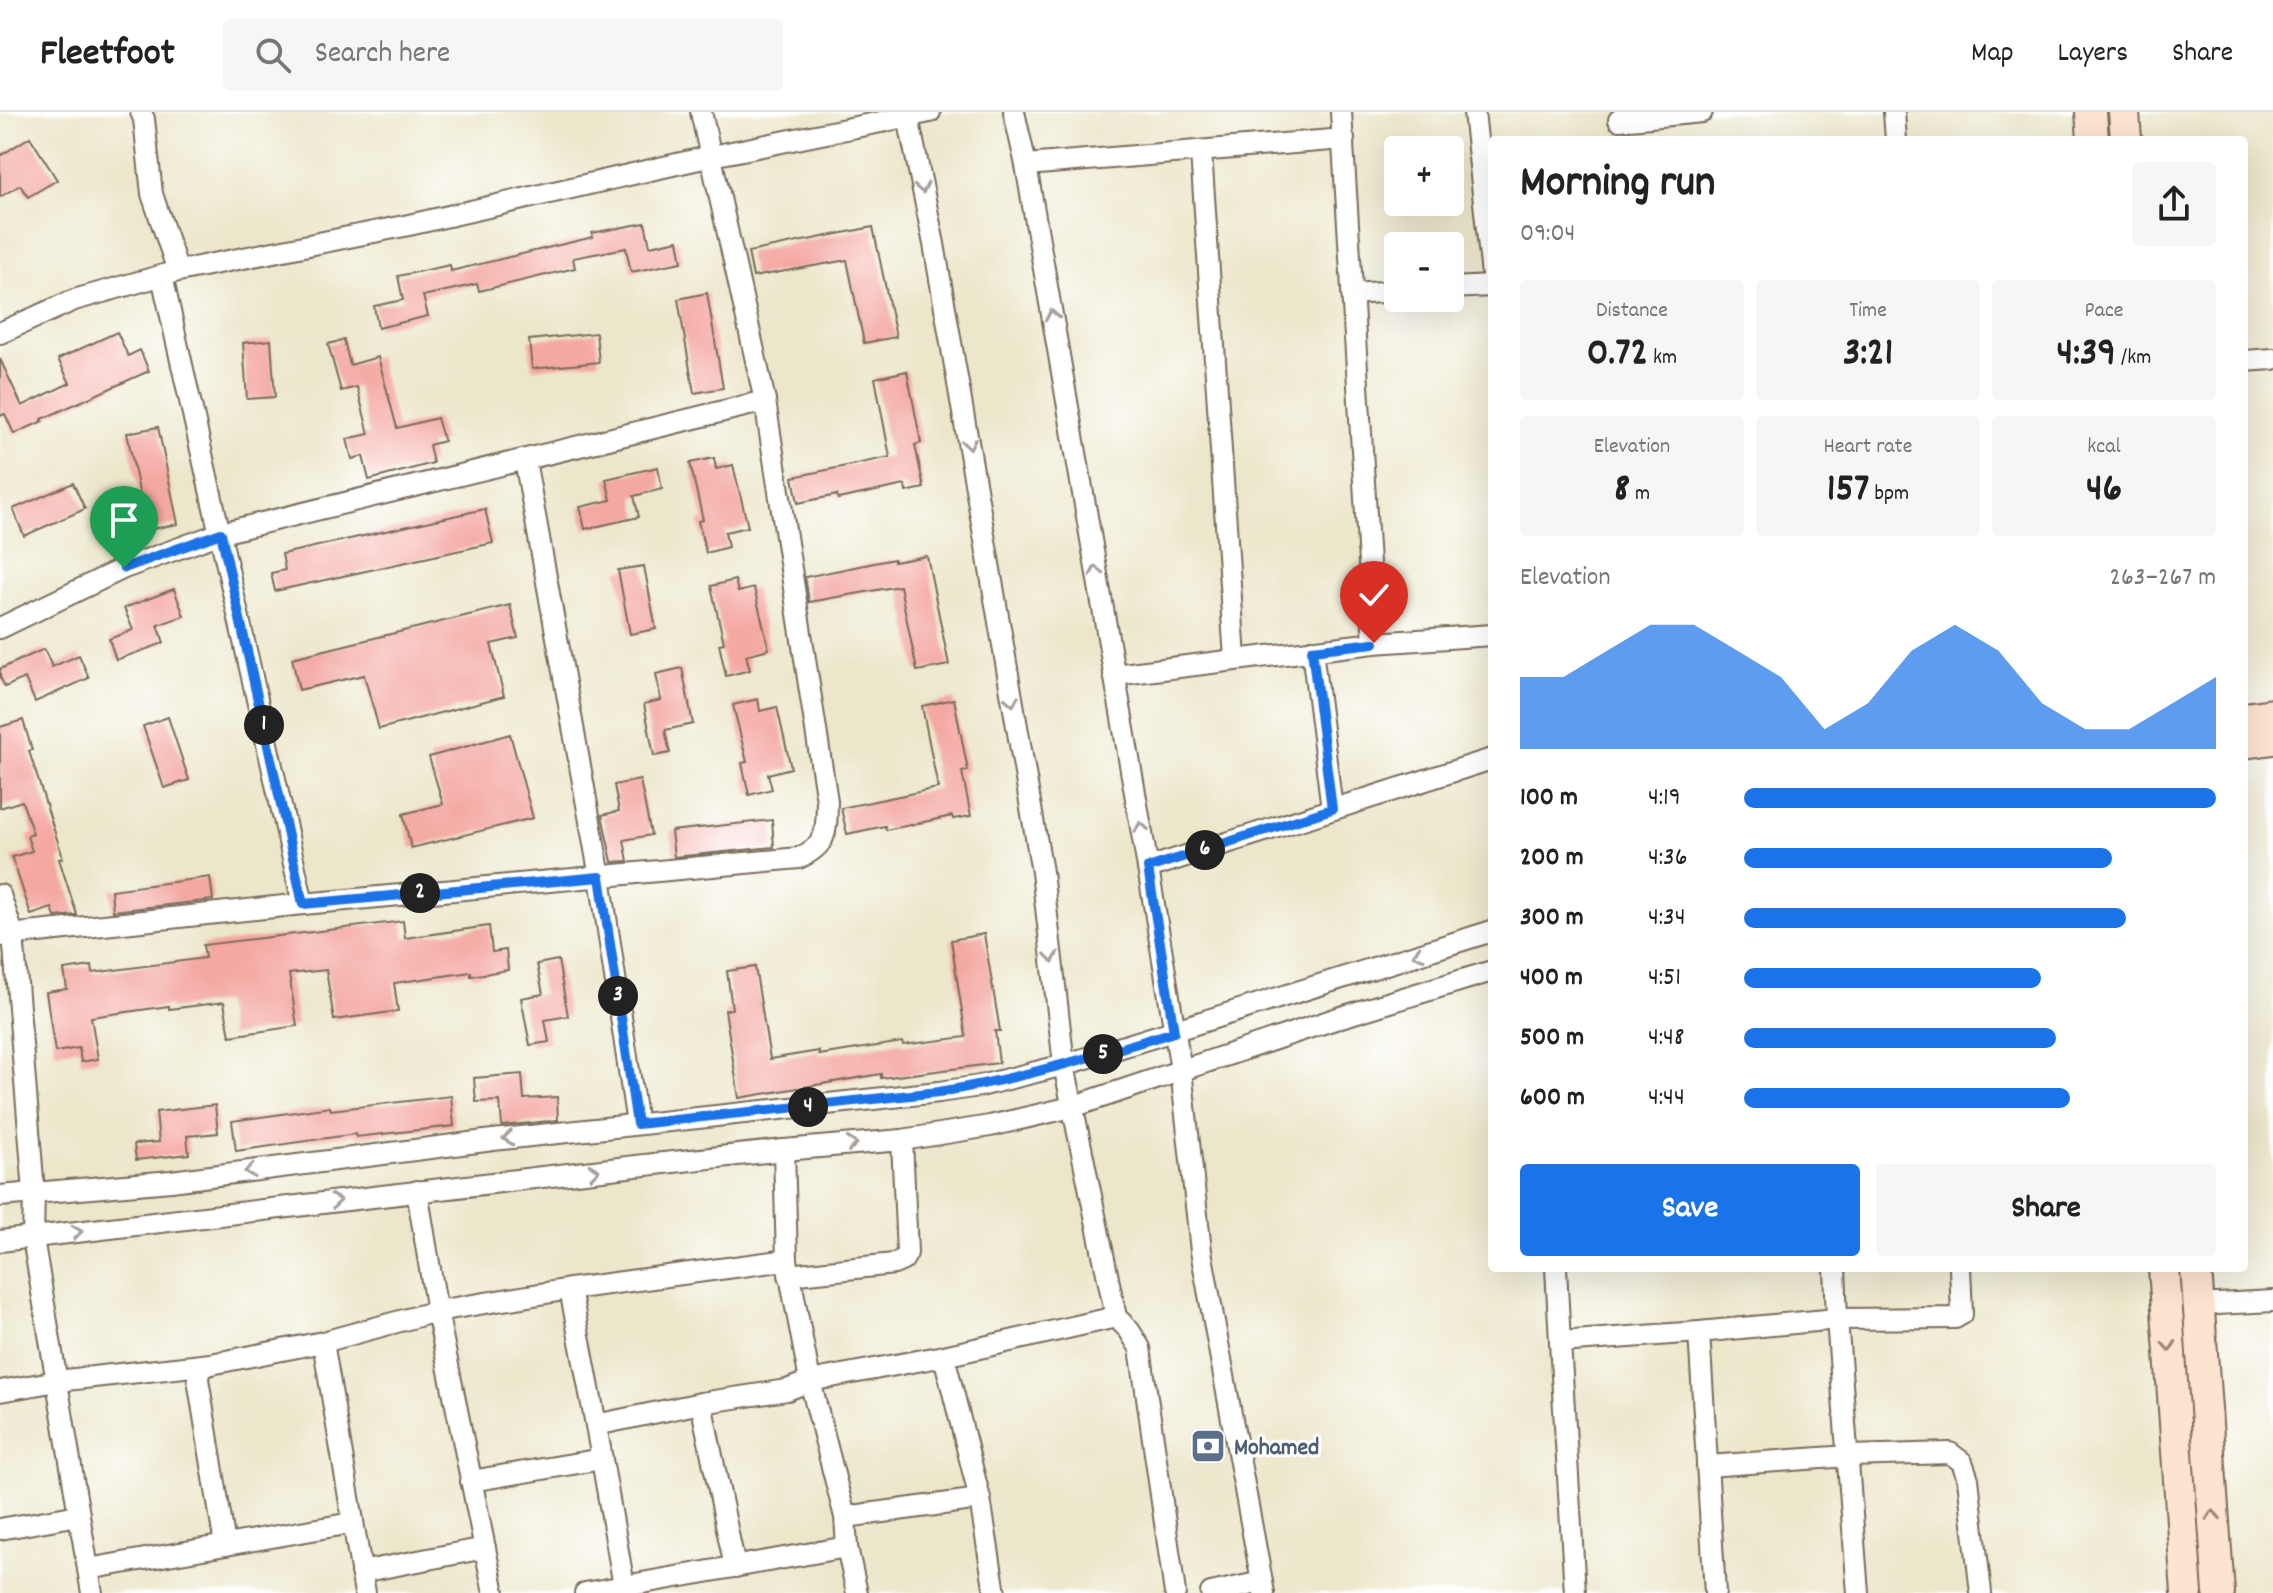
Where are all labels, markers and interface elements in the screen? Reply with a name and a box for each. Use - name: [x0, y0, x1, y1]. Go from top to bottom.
- search box: [223, 19, 783, 91]
- text: Fleetfoot: [40, 28, 175, 83]
- icon: search: [251, 33, 295, 77]
- text: Search here: [315, 34, 450, 77]
- text: Map: [1971, 35, 2014, 75]
- text: Layers: [2058, 35, 2128, 75]
- text: Share: [2172, 35, 2233, 75]
- map controls: [1384, 136, 1464, 312]
- button: +: [1384, 136, 1464, 216]
- text: Morning run: [1520, 154, 1715, 217]
- button: share: [2132, 162, 2216, 246]
- one-way arrow: [913, 182, 930, 195]
- text: 09:04: [1520, 216, 1575, 253]
- button: −: [1384, 232, 1464, 312]
- text: Distance: [1596, 296, 1668, 327]
- text: Time: [1849, 296, 1887, 327]
- text: Pace: [2085, 296, 2123, 327]
- one-way arrow: [1044, 308, 1061, 322]
- text: 0.72: [1587, 327, 1648, 384]
- text: 3:21: [1843, 327, 1893, 384]
- text: 4:39: [2057, 327, 2116, 384]
- text: km: [1648, 343, 1677, 374]
- text: /km: [2116, 343, 2151, 374]
- text: Elevation: [1594, 432, 1670, 463]
- text: Heart rate: [1824, 432, 1912, 463]
- text: kcal: [2087, 432, 2121, 463]
- one-way arrow: [959, 437, 976, 451]
- text: 8: [1614, 463, 1630, 520]
- text: 157: [1827, 463, 1869, 520]
- text: 46: [2086, 463, 2122, 520]
- text: m: [1630, 479, 1650, 510]
- text: bpm: [1869, 479, 1909, 510]
- pin: [90, 486, 158, 568]
- icon: arrive: [102, 498, 146, 542]
- text: Elevation: [1520, 560, 1610, 597]
- text: 263–267 m: [2110, 560, 2216, 597]
- pin: [1340, 561, 1408, 643]
- one-way arrow: [1089, 564, 1106, 578]
- icon: check: [1352, 573, 1396, 617]
- one-way arrow: [1003, 694, 1020, 707]
- pin: 1: [244, 705, 284, 745]
- text: 1: [262, 709, 266, 740]
- text: 100 m: [1520, 780, 1578, 817]
- text: 4:19: [1648, 780, 1681, 817]
- one-way arrow: [1133, 820, 1150, 834]
- pin: 6: [1185, 830, 1225, 870]
- text: 6: [1200, 834, 1210, 865]
- text: 200 m: [1520, 840, 1584, 877]
- text: 4:36: [1648, 840, 1687, 877]
- pin: 2: [400, 873, 440, 913]
- text: 2: [415, 877, 425, 908]
- text: 300 m: [1520, 900, 1584, 937]
- text: 4:34: [1648, 900, 1685, 937]
- one-way arrow: [1411, 945, 1425, 961]
- one-way arrow: [1043, 951, 1060, 964]
- text: 400 m: [1520, 960, 1583, 997]
- text: 4:51: [1648, 960, 1681, 997]
- pin: 3: [598, 976, 638, 1016]
- text: 3: [613, 980, 623, 1011]
- text: 500 m: [1520, 1020, 1584, 1057]
- text: 4:48: [1648, 1020, 1684, 1057]
- pin: 5: [1083, 1034, 1123, 1074]
- text: 5: [1098, 1038, 1108, 1069]
- text: 600 m: [1520, 1080, 1585, 1117]
- text: 4:44: [1648, 1080, 1685, 1117]
- pin: 4: [788, 1087, 828, 1127]
- text: 4: [803, 1091, 813, 1122]
- one-way arrow: [501, 1129, 515, 1146]
- one-way arrow: [846, 1136, 859, 1153]
- one-way arrow: [243, 1162, 256, 1179]
- one-way arrow: [587, 1163, 601, 1180]
- button: Save: [1520, 1164, 1860, 1256]
- button: Share: [1876, 1164, 2216, 1256]
- one-way arrow: [330, 1193, 343, 1210]
- one-way arrow: [71, 1224, 84, 1241]
- one-way arrow: [2160, 1340, 2177, 1353]
- bank icon: Mohamed: [1189, 1427, 1227, 1465]
- place label: Mohamed: [1234, 1432, 1319, 1466]
- one-way arrow: [2205, 1508, 2222, 1521]

